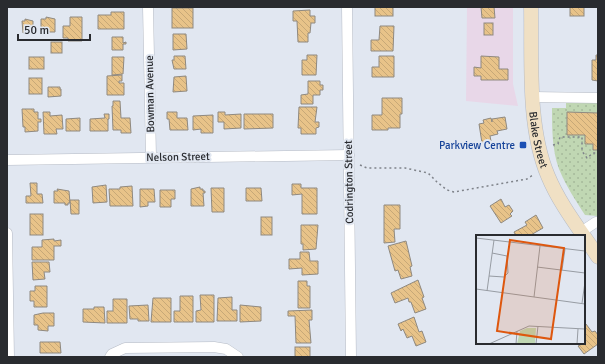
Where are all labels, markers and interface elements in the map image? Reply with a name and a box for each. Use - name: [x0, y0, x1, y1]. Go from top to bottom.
- scale bar: [18, 16, 90, 42]
- text: 50 m: [24, 23, 49, 38]
- street label: Bowman Avenue: [143, 55, 157, 133]
- street label: Blake Street: [527, 111, 551, 170]
- place label: Parkview Centre: [439, 139, 515, 152]
- street label: Codrington Street: [342, 140, 356, 224]
- marker: Parkview Centre: [518, 140, 528, 150]
- street label: Nelson Street: [146, 150, 210, 164]
- inset map: [476, 235, 585, 344]

